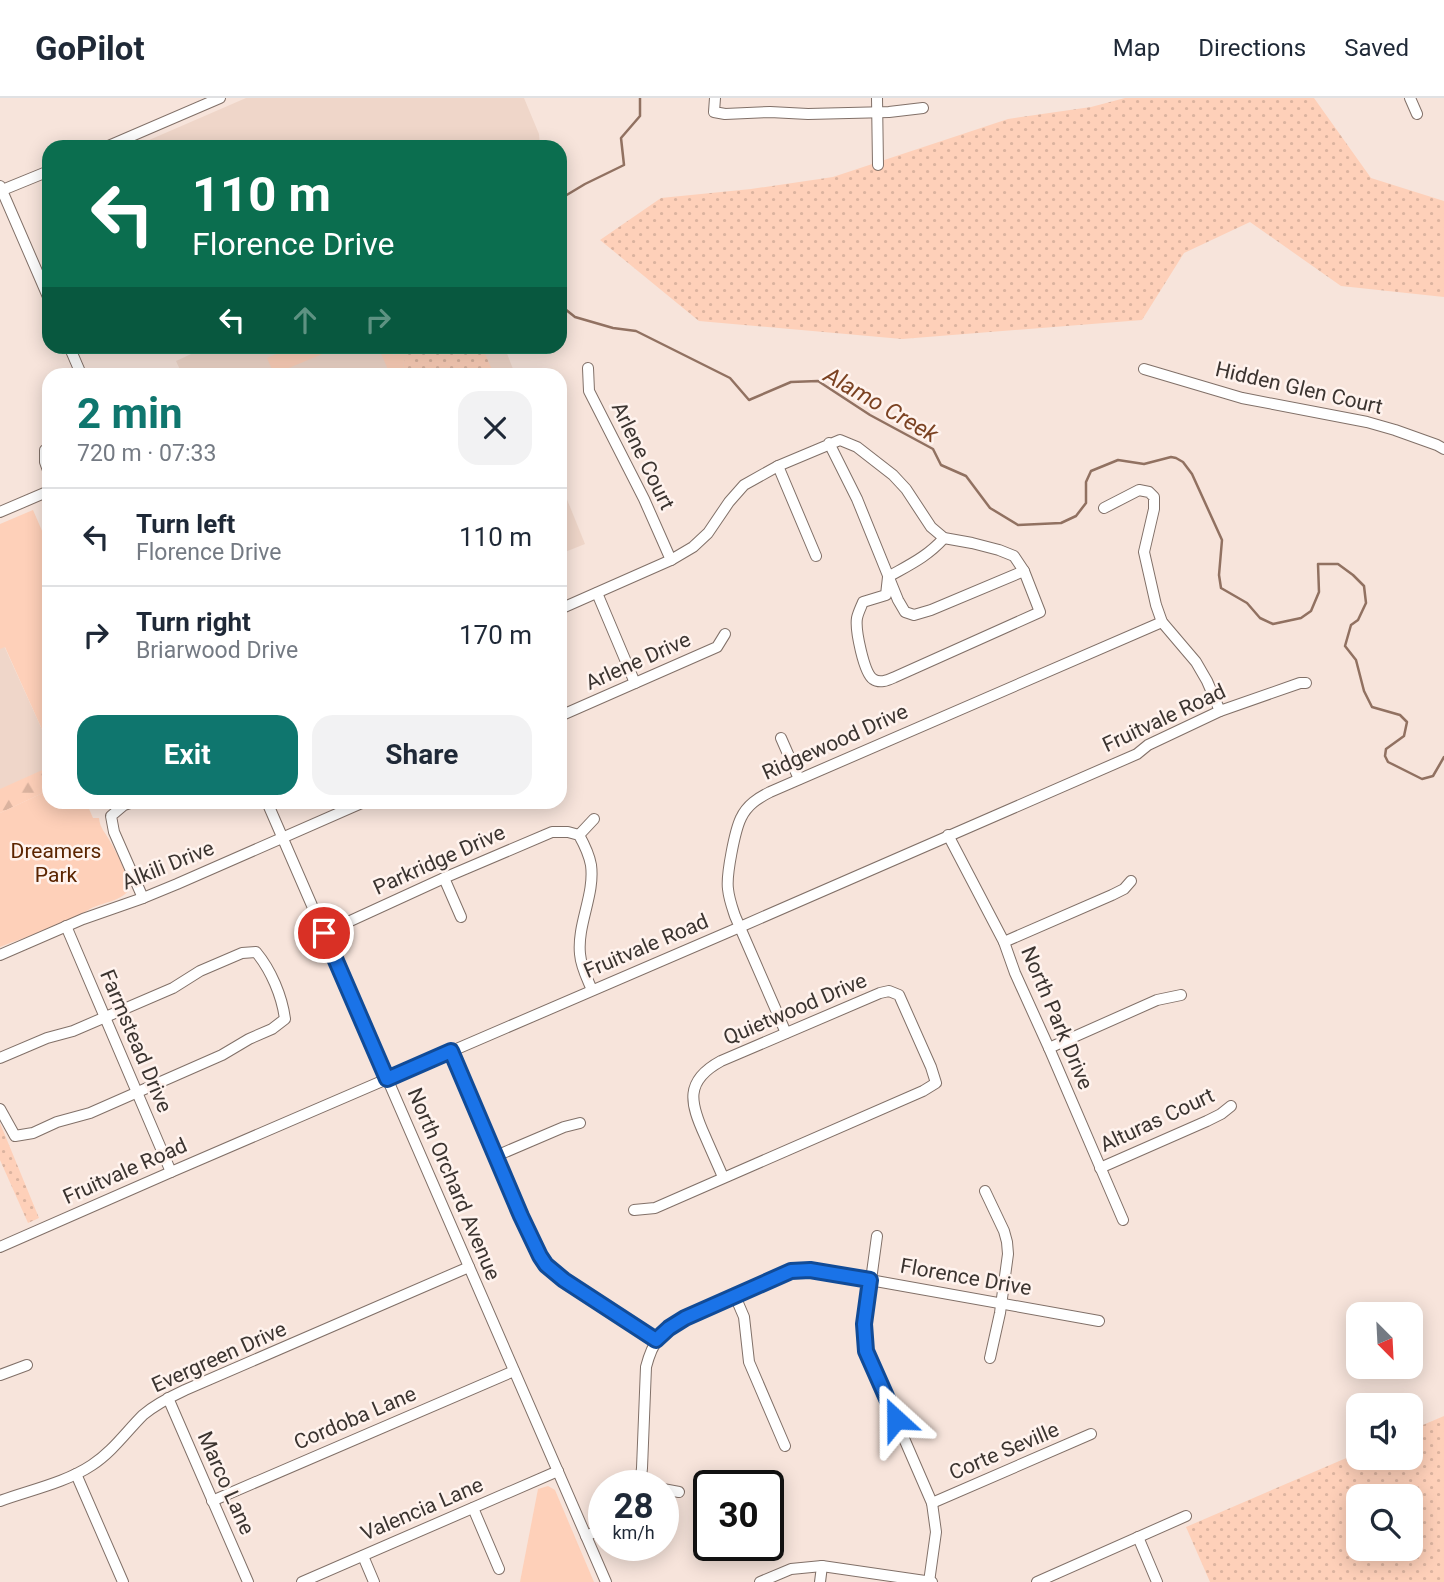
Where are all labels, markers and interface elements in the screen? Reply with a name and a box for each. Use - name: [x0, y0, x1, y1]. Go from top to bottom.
- text: GoPilot: [35, 29, 145, 68]
- text: Map: [1113, 34, 1160, 62]
- text: Directions: [1198, 34, 1306, 62]
- text: Saved: [1344, 34, 1409, 62]
- text: 110 m: [192, 166, 331, 223]
- icon: left: [77, 168, 168, 259]
- text: Florence Drive: [192, 225, 394, 263]
- icon: left: [213, 301, 251, 339]
- icon: ahead: [286, 301, 324, 339]
- icon: right: [359, 301, 397, 339]
- street label: Hidden Glen Court: [1213, 357, 1385, 419]
- water label: Alamo Creek: [818, 361, 943, 449]
- text: 2 min: [77, 389, 183, 438]
- button: close: [458, 391, 532, 465]
- street label: Arlene Court: [607, 398, 679, 514]
- text: 720 m · 07:33: [77, 440, 216, 467]
- text: Turn left: [136, 509, 235, 539]
- icon: left: [77, 518, 115, 556]
- text: 110 m: [459, 522, 532, 552]
- text: Florence Drive: [136, 539, 282, 566]
- text: Turn right: [136, 607, 251, 637]
- icon: right: [77, 616, 115, 654]
- text: 170 m: [459, 620, 532, 650]
- street label: Arlene Drive: [582, 627, 694, 695]
- text: Briarwood Drive: [136, 637, 298, 664]
- street label: Fruitvale Road: [1099, 679, 1229, 757]
- street label: Ridgewood Drive: [758, 699, 912, 785]
- button: Exit: [77, 715, 298, 795]
- button: Share: [312, 715, 532, 795]
- street label: Parkridge Drive: [369, 820, 509, 900]
- street label: Alkili Drive: [118, 836, 218, 894]
- park label: Dreamers Park: [11, 839, 101, 887]
- pin: [294, 903, 354, 963]
- street label: Fruitvale Road: [580, 909, 712, 983]
- icon: arrive: [305, 914, 343, 952]
- street label: North Park Drive: [1016, 943, 1098, 1093]
- street label: Farmstead Drive: [95, 966, 177, 1116]
- street label: Quietwood Drive: [720, 968, 870, 1050]
- street label: Alturas Court: [1096, 1083, 1218, 1157]
- street label: North Orchard Avenue: [403, 1084, 505, 1284]
- street label: Fruitvale Road: [59, 1133, 191, 1209]
- street label: Florence Drive: [898, 1254, 1034, 1300]
- north arrow: [1346, 1302, 1423, 1379]
- map controls: [1346, 1302, 1423, 1561]
- street label: Evergreen Drive: [148, 1317, 290, 1397]
- street label: Cordoba Lane: [290, 1382, 420, 1454]
- position arrow: [859, 1382, 933, 1456]
- button: sound: [1346, 1393, 1423, 1470]
- street label: Corte Seville: [946, 1417, 1062, 1485]
- street label: Marco Lane: [193, 1428, 259, 1538]
- speed limit sign: 30: [693, 1470, 784, 1561]
- street label: Valencia Lane: [357, 1472, 487, 1546]
- button: search: [1346, 1484, 1423, 1561]
- text: 28: [613, 1486, 654, 1527]
- text: km/h: [612, 1522, 655, 1543]

